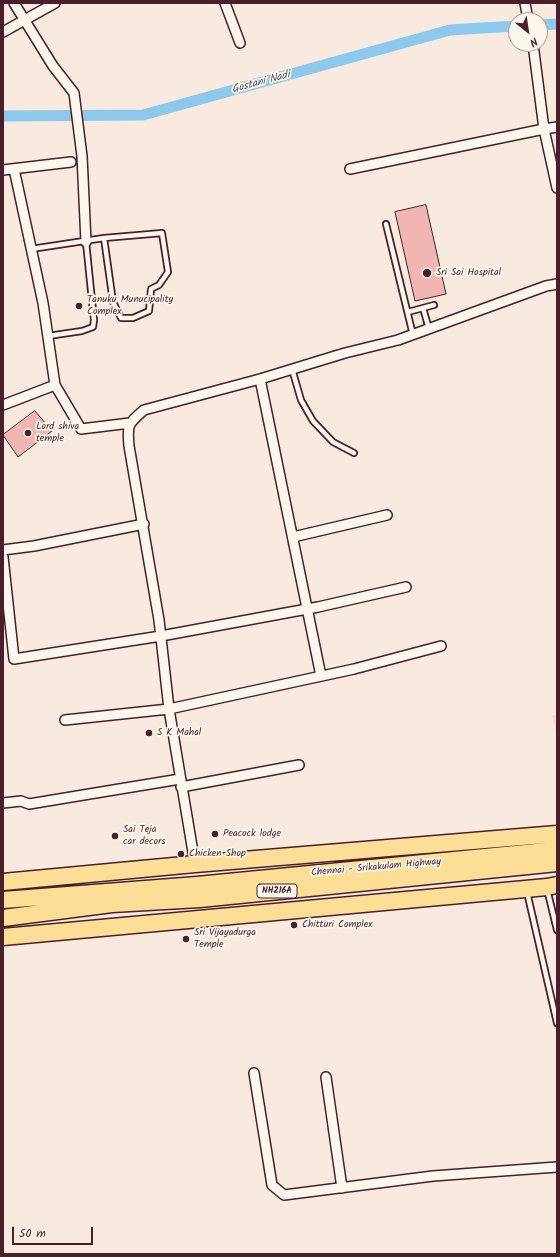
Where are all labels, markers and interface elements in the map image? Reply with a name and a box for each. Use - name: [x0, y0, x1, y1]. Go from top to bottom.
- north arrow: [508, 12, 548, 52]
- text: N: [526, 32, 541, 51]
- water label: Gostani Nadi: [231, 69, 291, 97]
- marker: Sri Sai Hospital: [421, 267, 433, 279]
- place label: Sri Sai Hospital: [436, 267, 501, 279]
- place label: Tanuku Munucipality Complex: [87, 294, 173, 318]
- marker: Tanuku Munucipality Complex: [74, 301, 84, 311]
- place label: Lord shiva temple: [36, 421, 79, 444]
- marker: Lord shiva temple: [23, 428, 33, 438]
- place label: S K Mahal: [157, 727, 201, 739]
- marker: S K Mahal: [144, 728, 154, 738]
- place label: Sai Teja car decors: [123, 824, 165, 848]
- place label: Peacock lodge: [223, 828, 281, 840]
- marker: Peacock lodge: [210, 829, 220, 839]
- marker: Sai Teja car decors: [110, 831, 120, 841]
- place label: Chicken Shop: [189, 848, 246, 860]
- marker: Chicken Shop: [176, 849, 186, 859]
- street label: Chennai - Srikakulam Highway: [310, 856, 442, 880]
- road number: NH216A: [257, 884, 297, 898]
- place label: Chitturi Complex: [302, 919, 372, 931]
- marker: Chitturi Complex: [289, 920, 299, 930]
- place label: Sri Vijayadurga Temple: [194, 927, 256, 950]
- marker: Sri Vijayadurga Temple: [181, 934, 191, 944]
- scale bar: [14, 1219, 95, 1245]
- text: 50 m: [19, 1224, 46, 1243]

